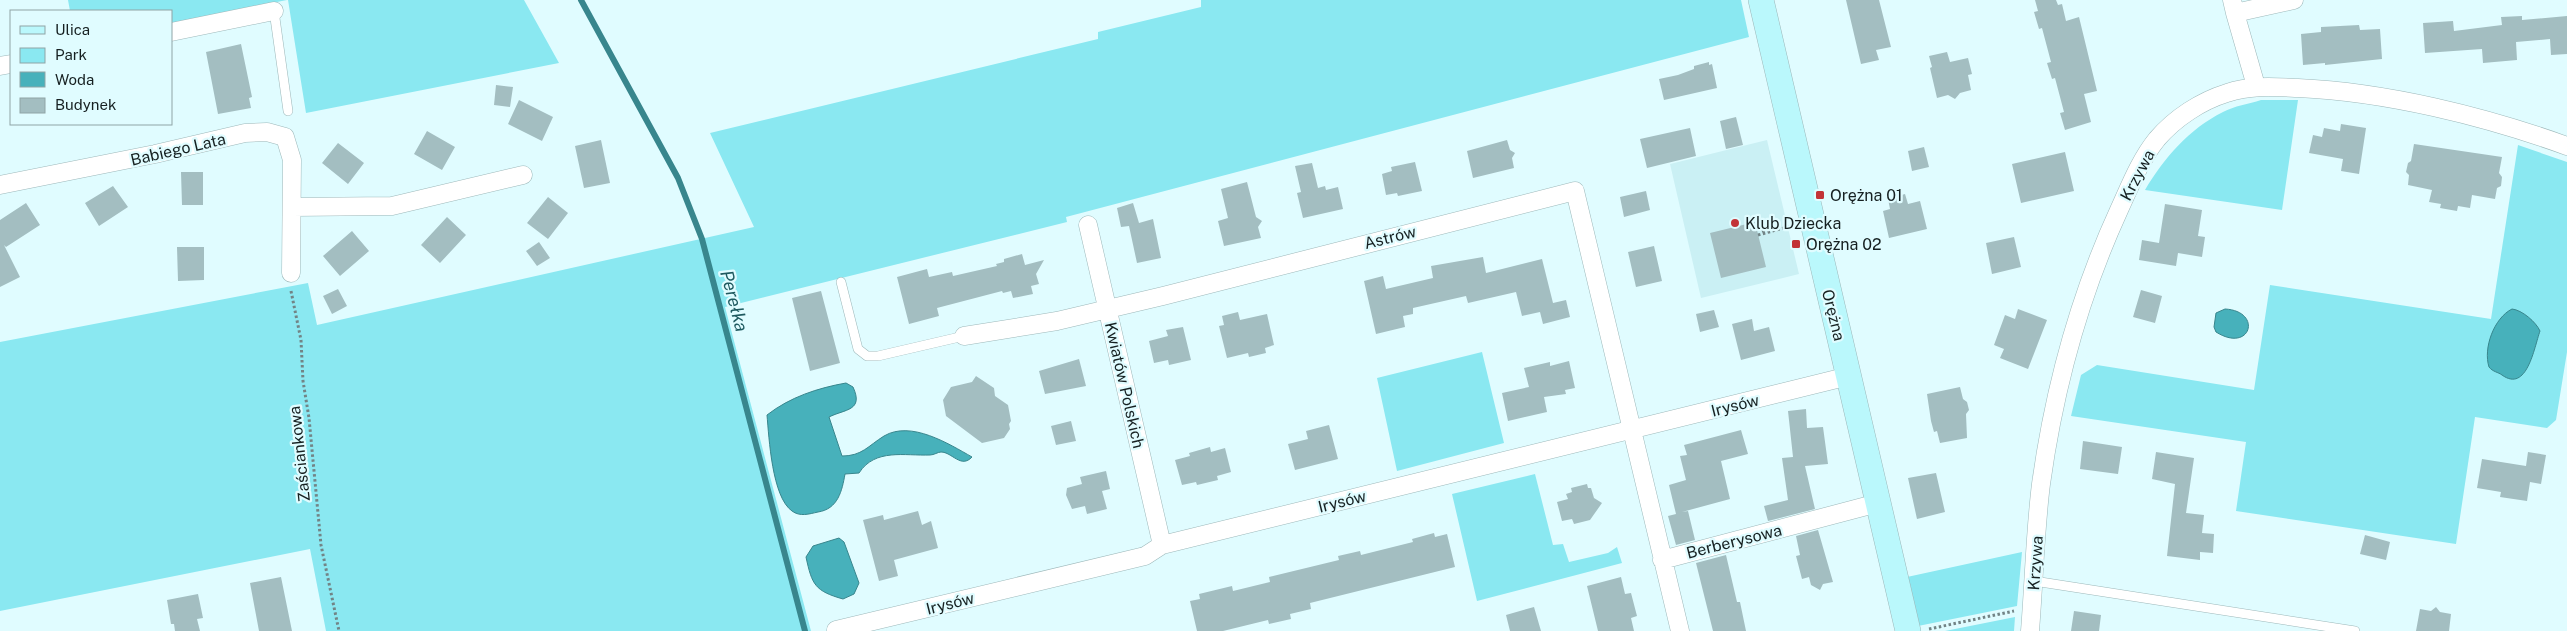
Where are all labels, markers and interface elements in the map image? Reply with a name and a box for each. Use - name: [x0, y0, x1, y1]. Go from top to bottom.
- legend: [10, 10, 172, 125]
- text: Ulica: [55, 21, 90, 38]
- text: Park: [55, 46, 87, 63]
- text: Woda: [55, 71, 94, 88]
- text: Budynek: [55, 96, 116, 113]
- street label: Babiego Lata: [129, 129, 228, 170]
- street label: Krzywa: [2116, 147, 2159, 204]
- place label: Orężna 01: [1830, 186, 1903, 205]
- marker: Orężna 01: [1814, 189, 1826, 201]
- place label: Klub Dziecka: [1745, 214, 1841, 233]
- marker: Klub Dziecka: [1729, 217, 1741, 229]
- street label: Astrów: [1362, 222, 1419, 253]
- place label: Orężna 02: [1806, 235, 1882, 254]
- marker: Orężna 02: [1790, 238, 1802, 250]
- water label: Perełka: [716, 268, 753, 334]
- street label: Orężna: [1818, 287, 1849, 343]
- street label: Kwiatów Polskich: [1101, 320, 1148, 450]
- street label: Irysów: [1709, 390, 1762, 421]
- street label: Zaściankowa: [285, 405, 314, 503]
- street label: Irysów: [1316, 486, 1369, 517]
- street label: Berberysowa: [1684, 520, 1784, 563]
- street label: Krzywa: [2024, 535, 2047, 591]
- street label: Irysów: [924, 588, 977, 619]

